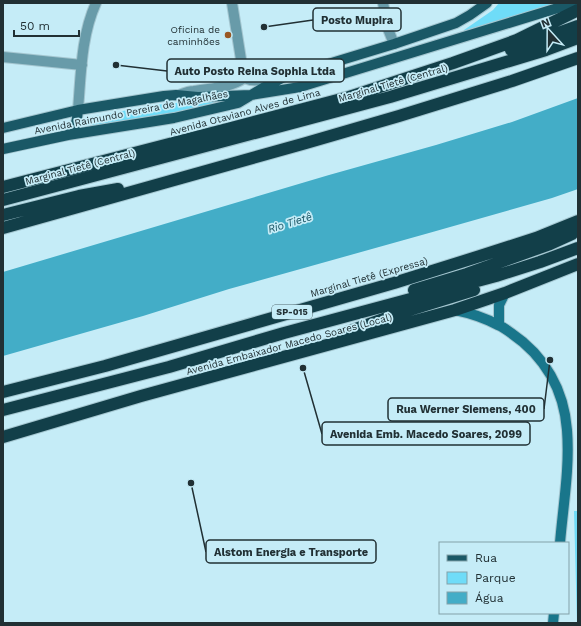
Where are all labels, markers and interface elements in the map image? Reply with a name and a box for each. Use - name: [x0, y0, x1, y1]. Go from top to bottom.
- callout: Posto Mupira: [313, 8, 401, 31]
- scale bar: [14, 12, 79, 38]
- north arrow: [529, 12, 569, 52]
- text: Posto Mupira: [321, 14, 394, 27]
- text: N: [539, 16, 552, 31]
- text: 50 m: [20, 19, 50, 33]
- place label: Oficina de caminhões: [167, 24, 220, 47]
- marker: Oficina de caminhões: [223, 30, 233, 40]
- callout: Auto Posto Reina Sophia Ltda: [167, 59, 344, 82]
- street label: Marginal Tietê (Central): [337, 62, 449, 104]
- text: Auto Posto Reina Sophia Ltda: [175, 65, 336, 78]
- street label: Avenida Otaviano Alves de Lima: [168, 86, 322, 137]
- street label: Avenida Raimundo Pereira de Magalhães: [33, 88, 229, 136]
- street label: Marginal Tietê (Central): [24, 147, 136, 187]
- water label: Rio Tietê: [266, 210, 314, 236]
- street label: Marginal Tietê (Expressa): [309, 255, 429, 299]
- road number: SP-015: [272, 305, 312, 319]
- street label: Avenida Embaixador Macedo Soares (Local): [185, 311, 393, 377]
- callout: Rua Werner Siemens, 400: [388, 398, 544, 421]
- text: Rua Werner Siemens, 400: [396, 403, 536, 416]
- callout: Avenida Emb. Macedo Soares, 2099: [322, 422, 530, 445]
- text: Avenida Emb. Macedo Soares, 2099: [330, 428, 522, 441]
- callout: Alstom Energia e Transporte: [206, 540, 376, 563]
- legend: [439, 542, 569, 614]
- text: Alstom Energia e Transporte: [214, 546, 368, 559]
- text: Rua: [475, 551, 497, 565]
- text: Parque: [475, 571, 516, 585]
- text: Água: [475, 591, 504, 605]

